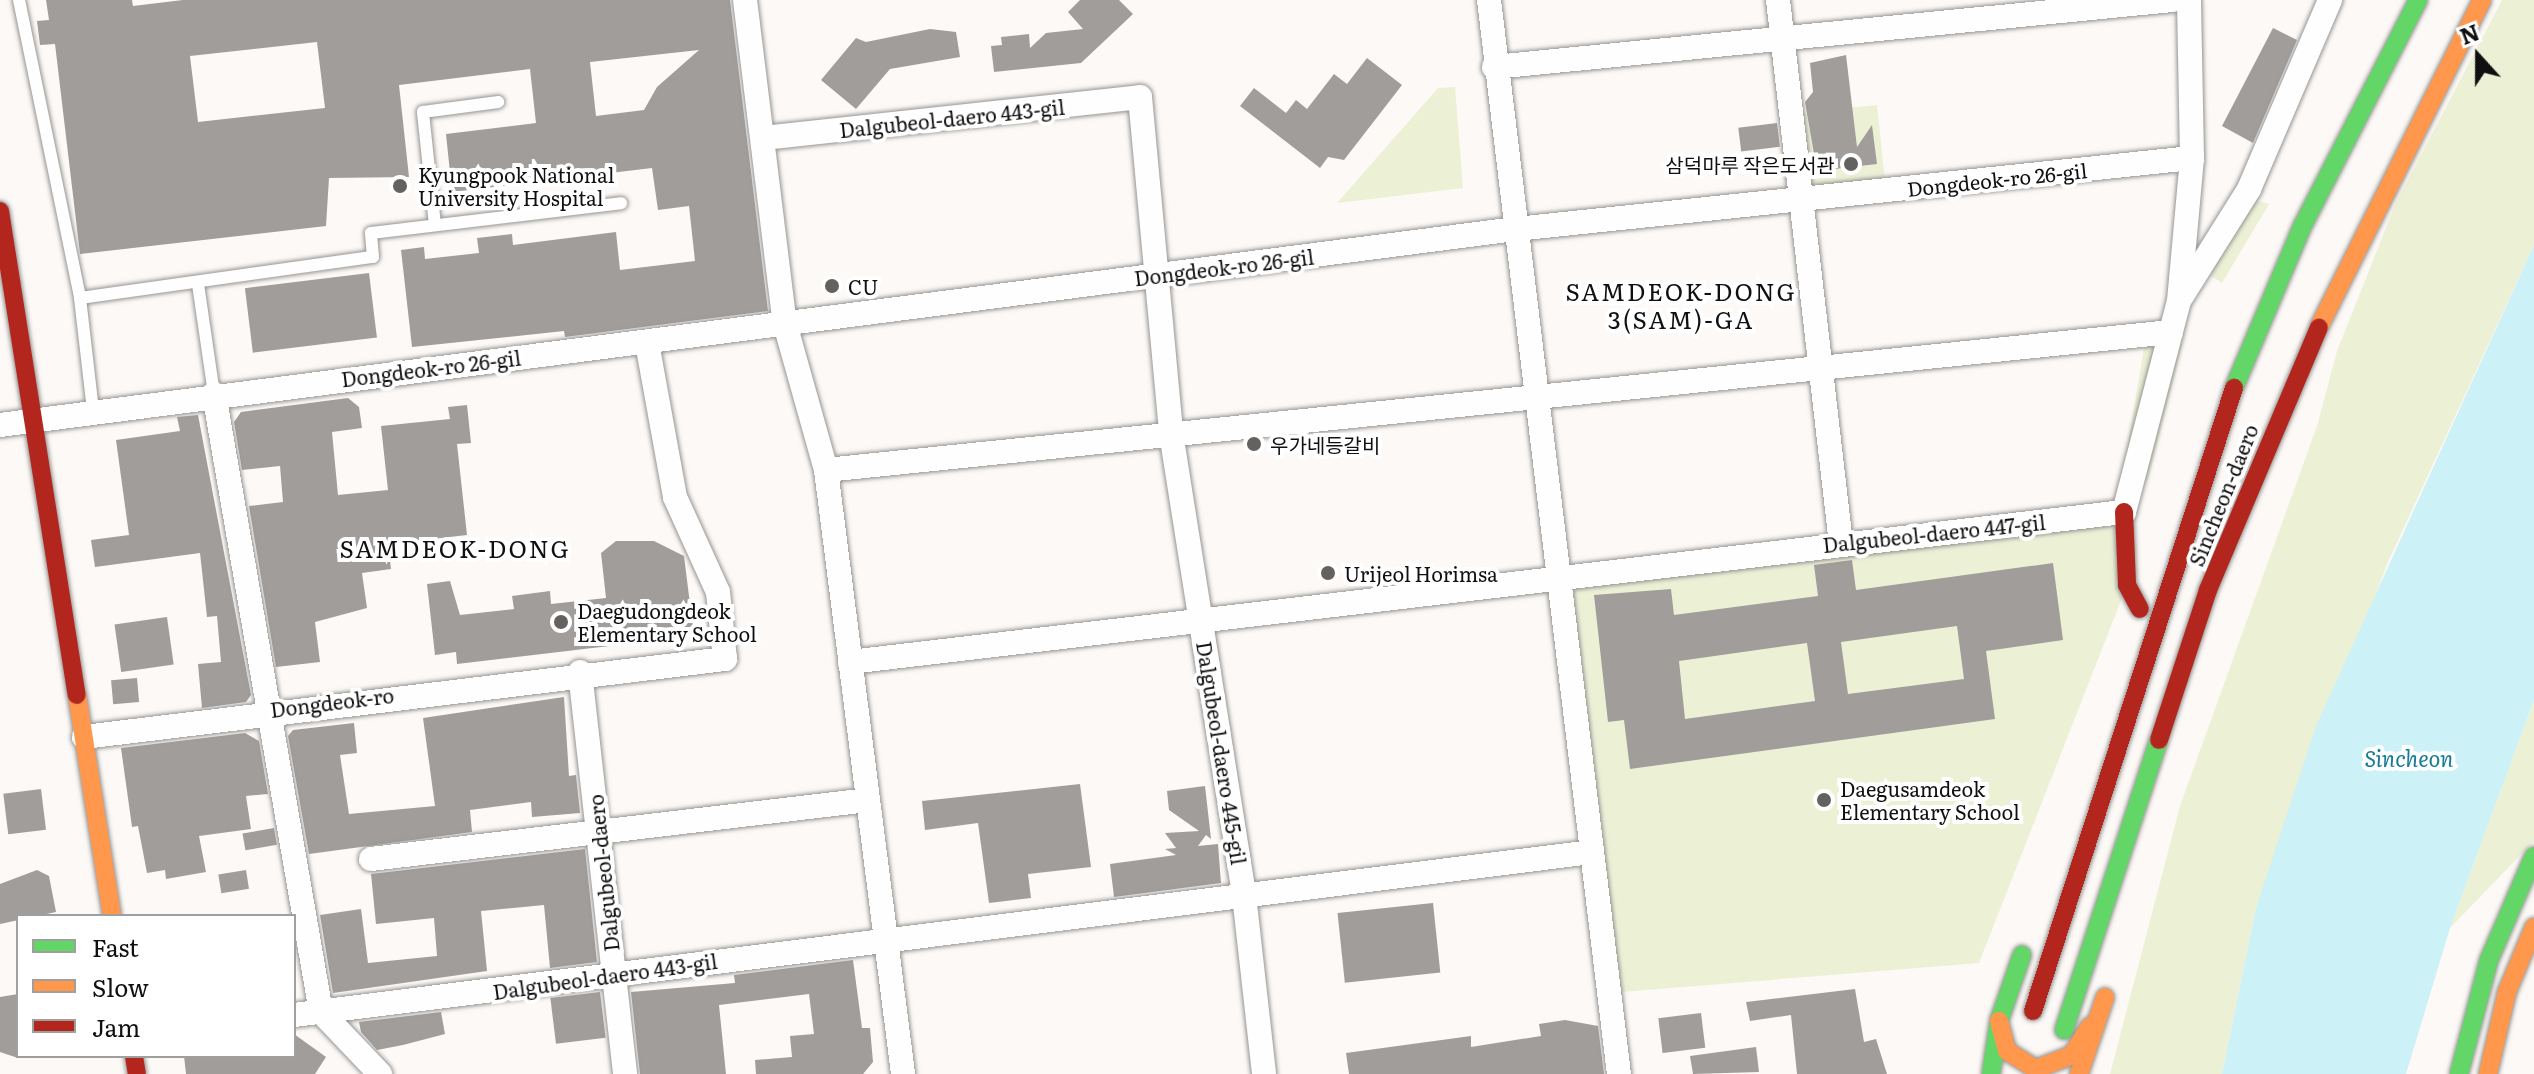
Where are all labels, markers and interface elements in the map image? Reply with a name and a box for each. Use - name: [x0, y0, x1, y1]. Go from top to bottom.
- text: N: [2455, 14, 2484, 52]
- north arrow: [2438, 16, 2518, 96]
- street label: Dalgubeol-daero 443-gil: [838, 94, 1066, 142]
- place label: 삼덕마루 작은도서관: [1665, 152, 1835, 176]
- marker: 삼덕마루 작은도서관: [1842, 155, 1860, 173]
- street label: Dongdeok-ro 26-gil: [1906, 158, 2088, 200]
- place label: Kyungpook National University Hospital: [418, 162, 614, 209]
- marker: Kyungpook National University Hospital: [389, 175, 411, 197]
- street label: Dongdeok-ro 26-gil: [1133, 244, 1315, 290]
- place label: CU: [848, 274, 878, 298]
- marker: CU: [823, 277, 841, 295]
- district label: SAMDEOK-DONG 3(SAM)-GA: [1565, 277, 1797, 333]
- street label: Dongdeok-ro 26-gil: [340, 345, 522, 391]
- street label: Sincheon-daero: [2184, 421, 2262, 569]
- place label: 우가네등갈비: [1270, 432, 1380, 456]
- marker: 우가네등갈비: [1245, 435, 1263, 453]
- street label: Dalgubeol-daero 447-gil: [1821, 509, 2047, 557]
- district label: SAMDEOK-DONG: [339, 534, 571, 562]
- place label: Urijeol Horimsa: [1344, 561, 1498, 585]
- marker: Urijeol Horimsa: [1319, 564, 1337, 582]
- place label: Daegudongdeok Elementary School: [577, 598, 757, 645]
- marker: Daegudongdeok Elementary School: [552, 613, 570, 631]
- street label: Dalgubeol-daero 445-gil: [1192, 640, 1252, 866]
- street label: Dongdeok-ro: [269, 683, 395, 721]
- water label: Sincheon: [2365, 745, 2453, 771]
- place label: Daegusamdeok Elementary School: [1840, 776, 2020, 823]
- marker: Daegusamdeok Elementary School: [1815, 791, 1833, 809]
- street label: Dalgubeol-daero: [583, 793, 623, 953]
- legend: [16, 914, 296, 1058]
- text: Fast: [92, 929, 139, 964]
- street label: Dalgubeol-daero 443-gil: [491, 948, 719, 1004]
- text: Slow: [92, 969, 149, 1004]
- text: Jam: [92, 1009, 140, 1044]

